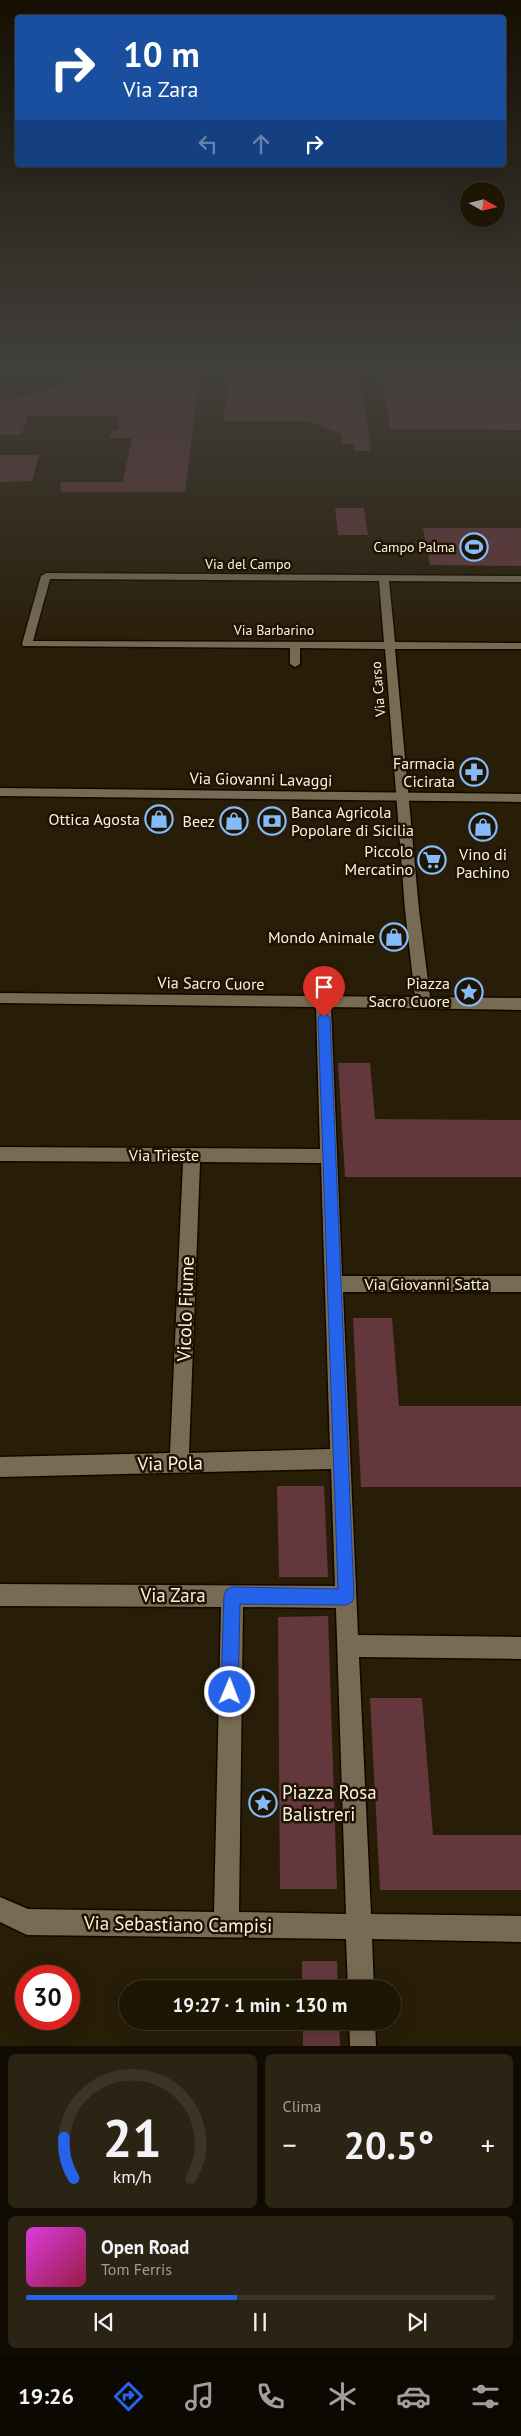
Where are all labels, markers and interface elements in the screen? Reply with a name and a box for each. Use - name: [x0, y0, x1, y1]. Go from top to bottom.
- text: 10 m: [123, 31, 200, 77]
- icon: right: [40, 35, 105, 100]
- text: Via Zara: [123, 75, 199, 103]
- icon: left: [194, 130, 222, 158]
- icon: ahead: [247, 130, 275, 158]
- icon: right: [300, 130, 328, 158]
- north arrow: [460, 182, 505, 228]
- map controls: [460, 182, 505, 227]
- sports icon: Campo Palma: [459, 532, 489, 562]
- place label: Campo Palma: [373, 538, 455, 556]
- street label: Via del Campo: [204, 555, 291, 573]
- street label: Via Barbarino: [233, 621, 314, 639]
- street label: Via Carso: [367, 661, 389, 718]
- place label: Farmacia Cicirata: [393, 753, 455, 791]
- pharmacy icon: Farmacia Cicirata: [459, 757, 489, 787]
- street label: Via Giovanni Lavaggi: [188, 768, 333, 790]
- place label: Banca Agricola Popolare di Sicilia: [291, 802, 414, 840]
- shop icon: Ottica Agosta: [144, 804, 174, 834]
- shop icon: Beez: [219, 806, 249, 836]
- bank icon: Banca Agricola Popolare di Sicilia: [257, 806, 287, 836]
- place label: Ottica Agosta: [49, 809, 140, 829]
- place label: Beez: [183, 811, 215, 831]
- shop icon: Vino di Pachino: [468, 812, 498, 842]
- place label: Piccolo Mercatino: [345, 841, 413, 879]
- place label: Vino di Pachino: [456, 844, 510, 882]
- supermarket icon: Piccolo Mercatino: [417, 845, 447, 875]
- shop icon: Mondo Animale: [379, 922, 409, 952]
- place label: Mondo Animale: [268, 927, 375, 947]
- pin: [303, 966, 345, 1017]
- street label: Via Sacro Cuore: [156, 972, 265, 994]
- icon: arrive: [310, 973, 338, 1001]
- place label: Piazza Sacro Cuore: [368, 973, 450, 1011]
- place icon: Piazza Sacro Cuore: [454, 977, 484, 1007]
- street label: Via Trieste: [128, 1145, 199, 1165]
- street label: Vicolo Fiume: [171, 1256, 199, 1363]
- street label: Via Giovanni Satta: [364, 1274, 489, 1294]
- street label: Via Pola: [136, 1450, 203, 1476]
- street label: Via Zara: [139, 1583, 206, 1607]
- position arrow: [203, 1665, 255, 1717]
- place label: Piazza Rosa Balistreri: [282, 1780, 377, 1826]
- place icon: Piazza Rosa Balistreri: [248, 1788, 278, 1818]
- street label: Via Sebastiano Campisi: [83, 1910, 272, 1938]
- speed limit sign: 30: [15, 1965, 80, 2030]
- text: 19:27 · 1 min · 130 m: [173, 1993, 347, 2017]
- text: Clima: [283, 2096, 322, 2116]
- text: 21: [103, 2104, 162, 2171]
- text: 20.5°: [343, 2120, 434, 2169]
- text: −: [283, 2126, 297, 2163]
- text: +: [481, 2126, 495, 2163]
- text: km/h: [113, 2165, 152, 2188]
- text: Open Road: [101, 2235, 189, 2259]
- text: Tom Ferris: [101, 2259, 172, 2279]
- icon: previous: [90, 2308, 118, 2336]
- icon: pause: [246, 2308, 274, 2336]
- icon: next: [403, 2308, 431, 2336]
- icon: directions: [111, 2379, 146, 2414]
- icon: music: [182, 2379, 217, 2414]
- icon: phone: [253, 2379, 288, 2414]
- icon: climate: [325, 2379, 360, 2414]
- icon: car: [396, 2379, 431, 2414]
- icon: filters: [468, 2379, 503, 2414]
- text: 19:26: [18, 2382, 74, 2410]

